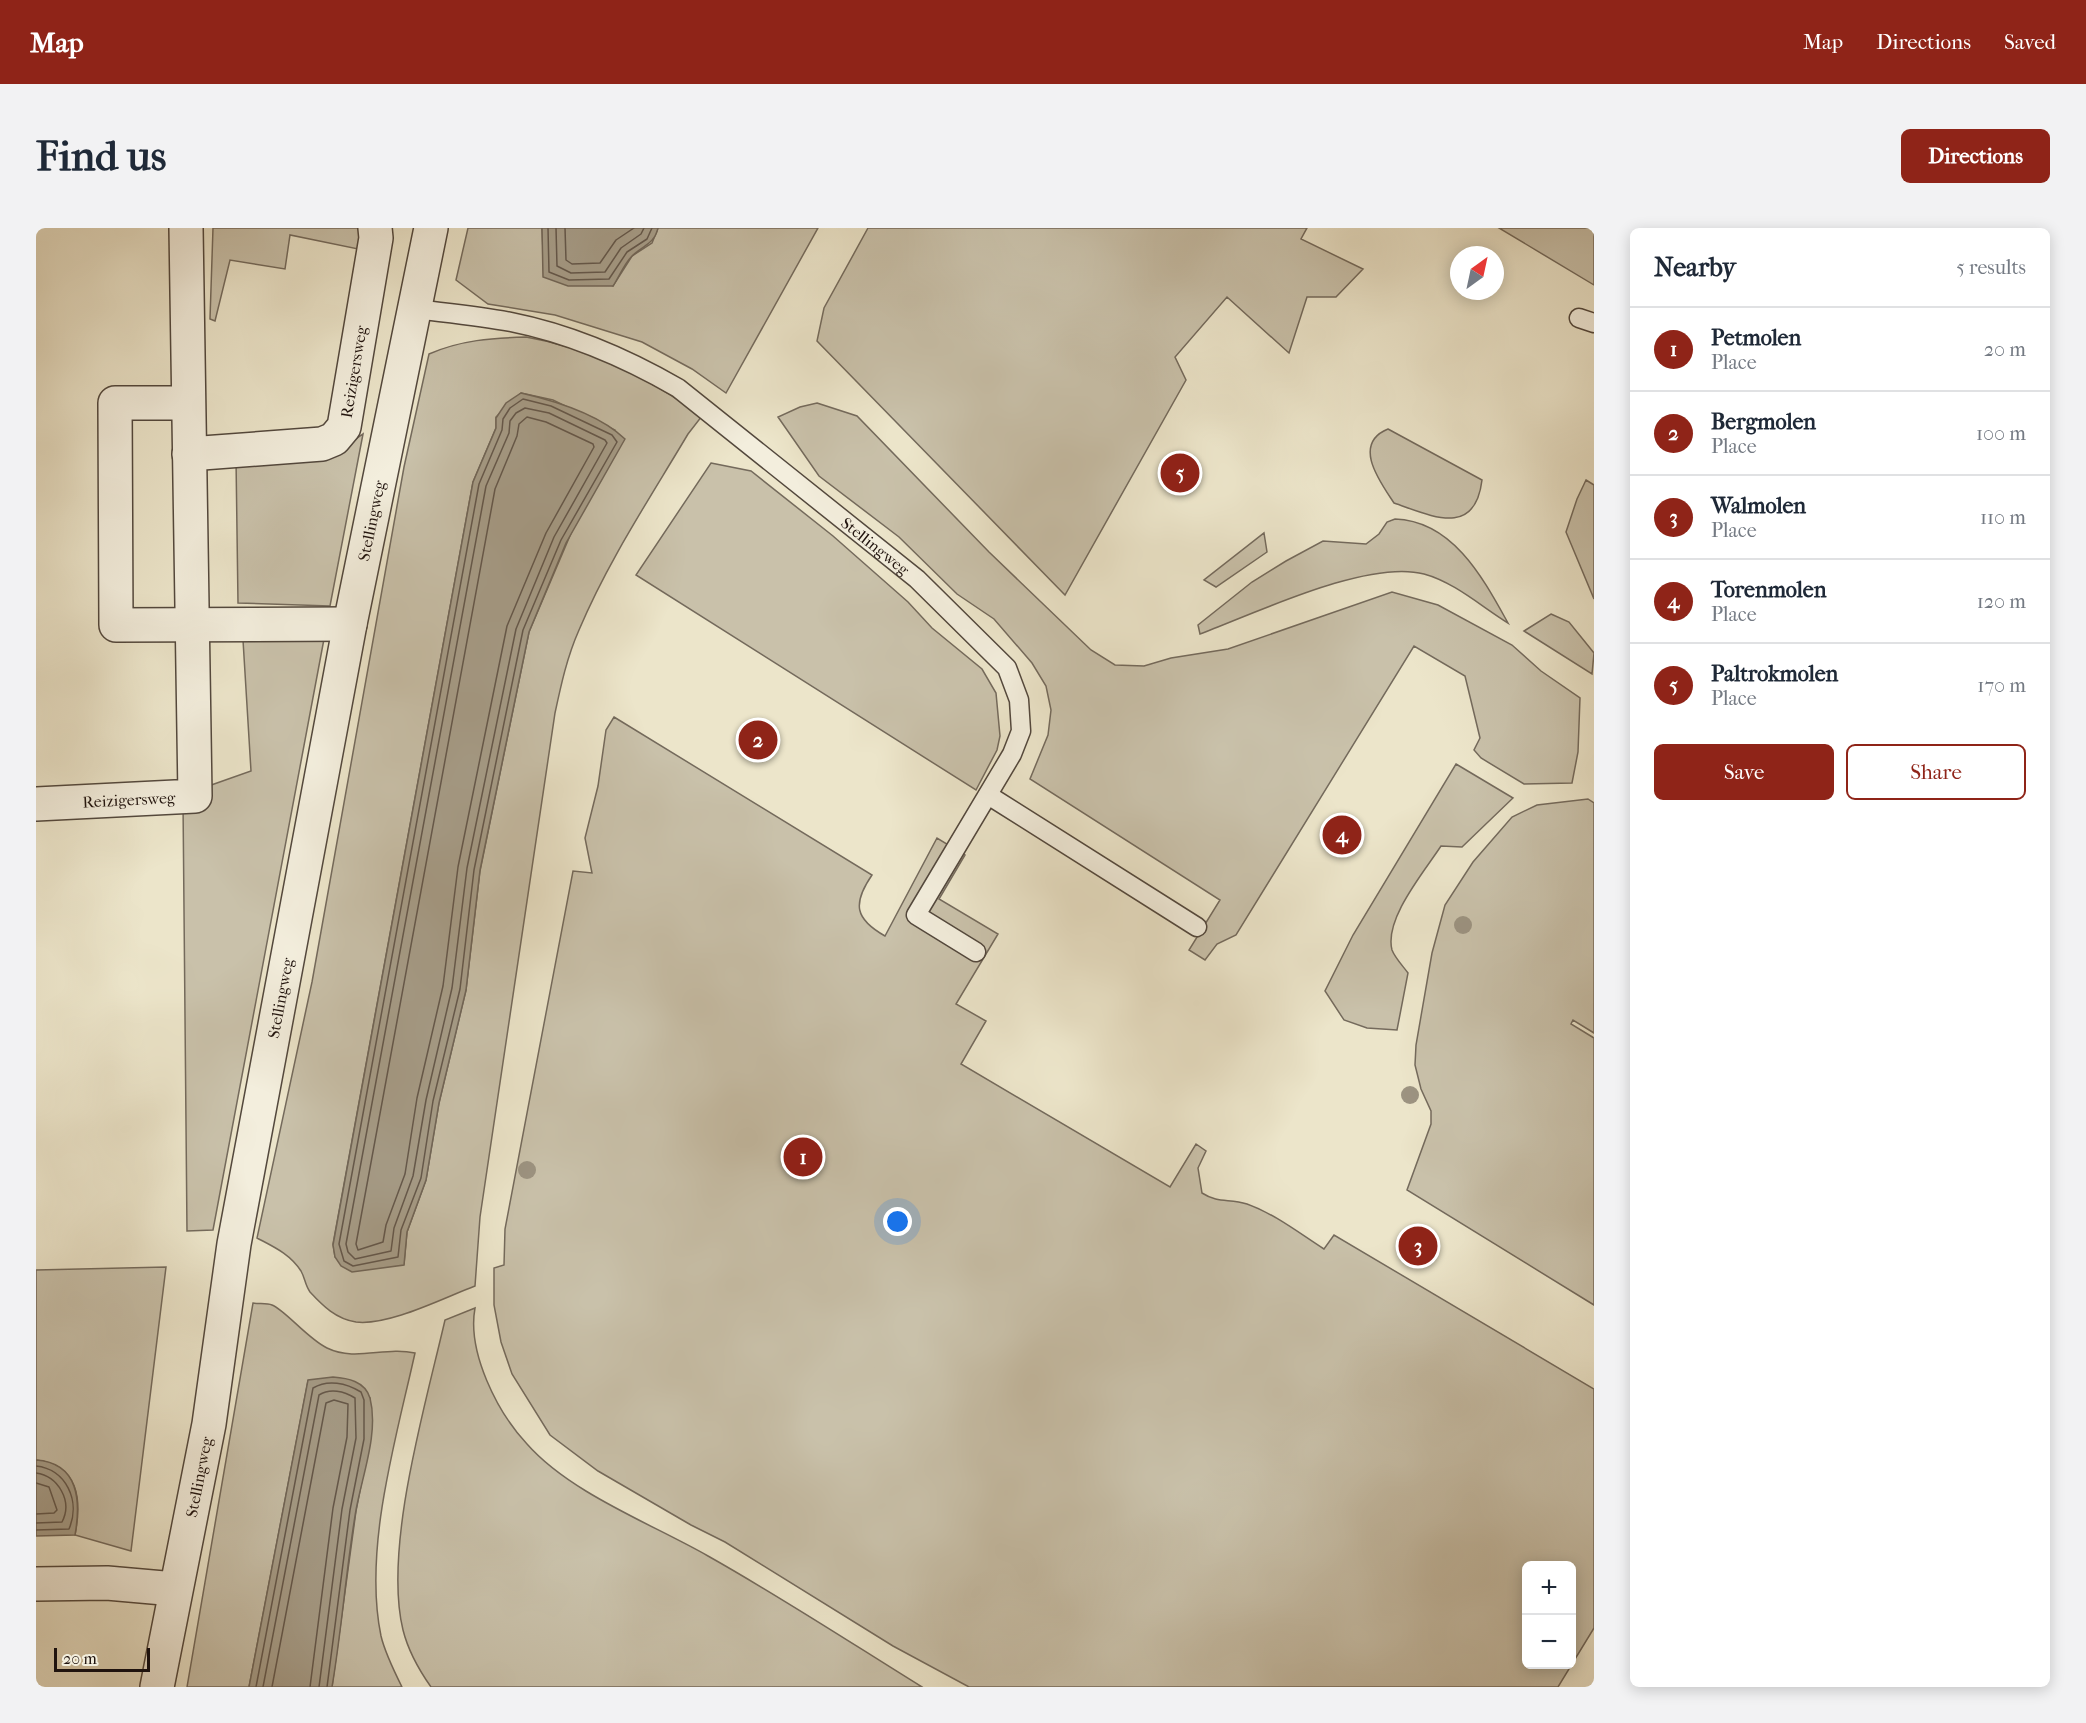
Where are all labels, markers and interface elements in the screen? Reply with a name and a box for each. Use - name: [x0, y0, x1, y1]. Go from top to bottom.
- text: Map: [30, 26, 84, 59]
- text: Map: [1803, 30, 1843, 54]
- text: Directions: [1876, 30, 1971, 54]
- text: Saved: [2004, 30, 2056, 54]
- button: Directions: [1901, 129, 2050, 183]
- text: Find us: [36, 132, 166, 181]
- north arrow: [1450, 246, 1504, 300]
- text: Nearby: [1654, 252, 1736, 283]
- text: 5 results: [1956, 256, 2026, 279]
- street label: Reizigersweg: [337, 324, 371, 419]
- text: Petmolen: [1711, 325, 1801, 351]
- text: 1: [1670, 338, 1677, 361]
- text: 20 m: [1984, 338, 2026, 361]
- text: Place: [1711, 351, 1757, 374]
- text: Bergmolen: [1711, 409, 1816, 435]
- text: 2: [1668, 422, 1679, 445]
- text: 100 m: [1976, 422, 2026, 445]
- text: Place: [1711, 435, 1757, 458]
- pin: 5: [1160, 450, 1200, 496]
- street label: Stellingweg: [354, 478, 389, 563]
- text: Walmolen: [1711, 493, 1806, 519]
- text: 3: [1669, 506, 1678, 529]
- text: 110 m: [1980, 506, 2026, 529]
- street label: Stellingweg: [837, 513, 913, 579]
- text: Place: [1711, 519, 1757, 542]
- text: Torenmolen: [1711, 577, 1826, 603]
- text: 4: [1668, 590, 1679, 613]
- text: 120 m: [1977, 590, 2026, 613]
- text: Place: [1711, 603, 1757, 626]
- text: Paltrokmolen: [1711, 661, 1838, 687]
- text: 5: [1669, 674, 1678, 697]
- text: 170 m: [1977, 674, 2026, 697]
- text: Place: [1711, 687, 1757, 710]
- pin: 2: [738, 718, 778, 762]
- button: Save: [1654, 744, 1834, 800]
- button: Share: [1846, 744, 2026, 800]
- street label: Reizigersweg: [82, 788, 176, 812]
- pin: 4: [1322, 812, 1362, 858]
- street label: Stellingweg: [264, 956, 297, 1040]
- pin: 1: [784, 1134, 822, 1180]
- your location: [883, 1207, 912, 1236]
- pin: 3: [1398, 1224, 1438, 1268]
- street label: Stellingweg: [182, 1435, 216, 1519]
- map controls: [1522, 1561, 1576, 1669]
- button: +: [1522, 1561, 1576, 1615]
- button: −: [1522, 1615, 1576, 1669]
- scale bar: [54, 1645, 150, 1672]
- text: 20 m: [63, 1649, 97, 1668]

